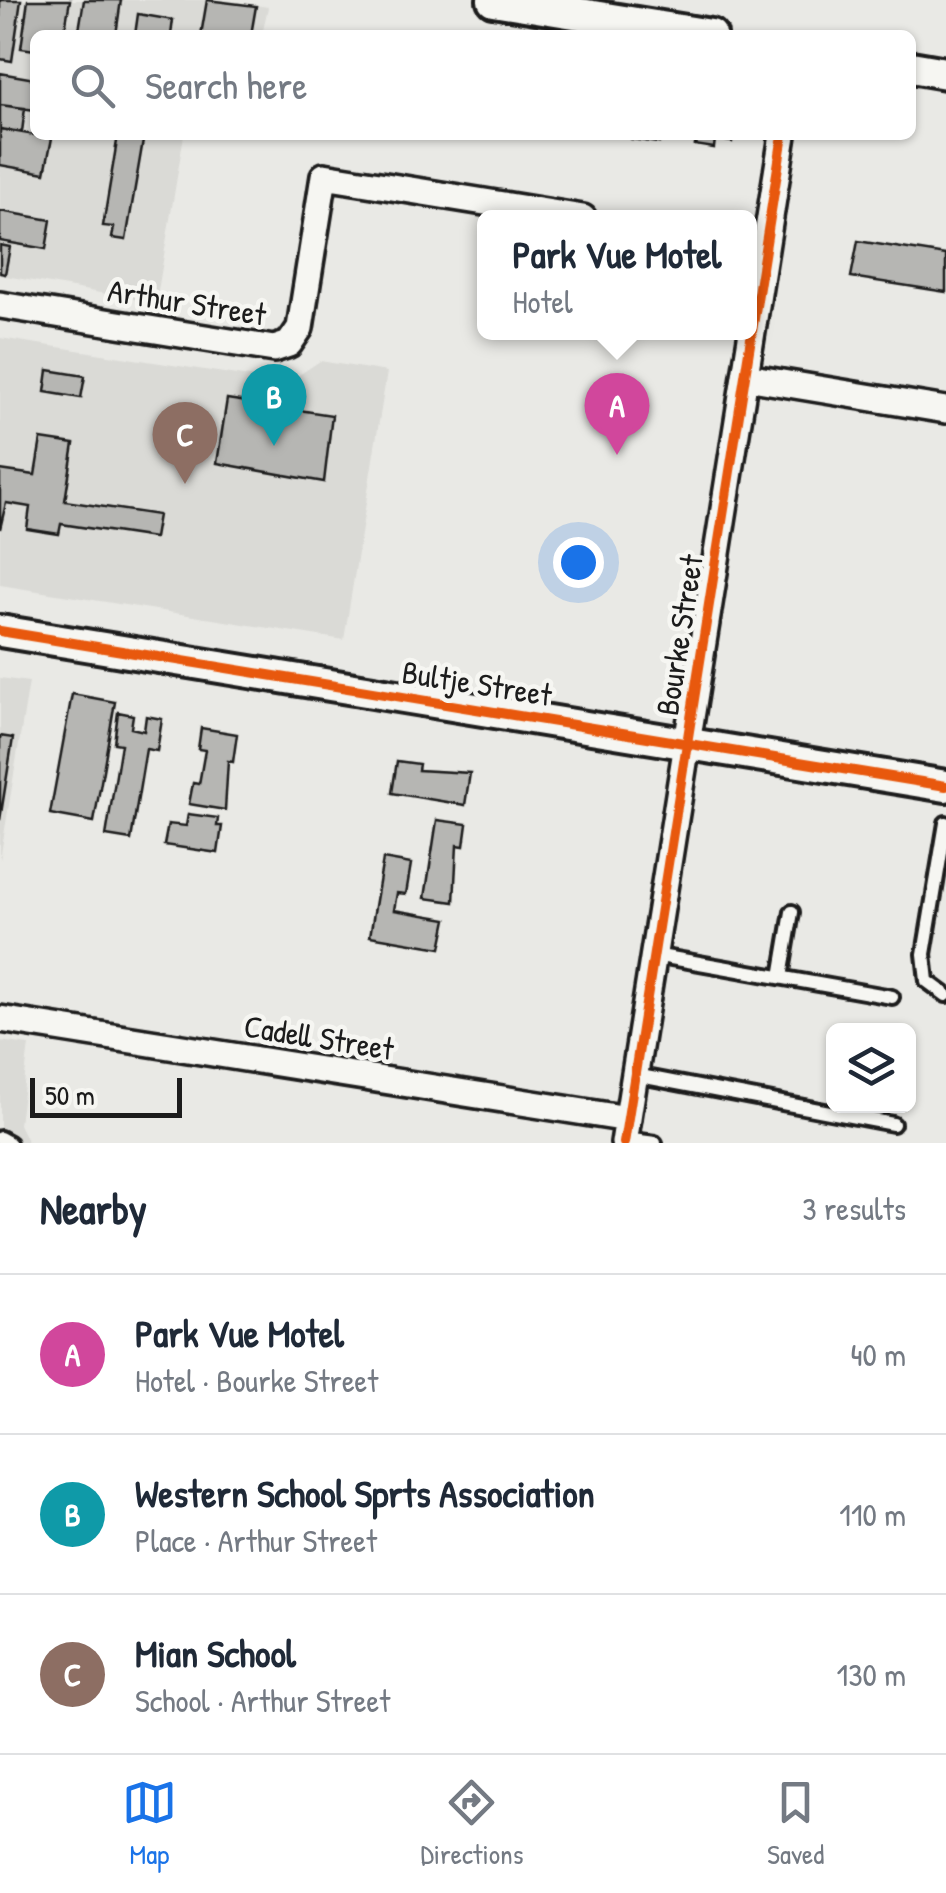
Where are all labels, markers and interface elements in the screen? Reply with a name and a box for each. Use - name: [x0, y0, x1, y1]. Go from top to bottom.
- search box: [30, 30, 916, 140]
- icon: search: [65, 58, 120, 113]
- text: Search here: [145, 59, 307, 111]
- popup: [477, 210, 757, 340]
- text: Park Vue Motel: [513, 228, 721, 280]
- street label: Arthur Street: [105, 268, 270, 336]
- text: Hotel: [513, 280, 573, 323]
- pin: B: [242, 364, 306, 446]
- pin: A: [584, 372, 650, 455]
- pin: C: [152, 402, 218, 484]
- your location: [553, 537, 604, 588]
- street label: Bourke Street: [645, 551, 713, 718]
- street label: Bultje Street: [399, 650, 556, 716]
- street label: Cadell Street: [241, 1004, 398, 1070]
- map controls: [826, 1023, 916, 1113]
- button: layers: [826, 1023, 916, 1113]
- scale bar: [30, 1073, 182, 1118]
- text: 50 m: [45, 1076, 95, 1114]
- text: Nearby: [40, 1180, 147, 1237]
- text: 3 results: [802, 1187, 906, 1230]
- text: Park Vue Motel: [135, 1307, 344, 1359]
- text: A: [65, 1333, 80, 1376]
- text: 40 m: [851, 1333, 906, 1376]
- text: Hotel · Bourke Street: [135, 1359, 378, 1402]
- text: Western School Sprts Association: [135, 1467, 595, 1519]
- text: B: [64, 1493, 81, 1536]
- text: 110 m: [839, 1493, 906, 1536]
- text: Place · Arthur Street: [135, 1519, 377, 1562]
- text: Mian School: [135, 1627, 296, 1679]
- text: C: [64, 1653, 81, 1696]
- text: 130 m: [837, 1653, 906, 1696]
- text: School · Arthur Street: [135, 1679, 390, 1722]
- tab: Map: [122, 1775, 177, 1873]
- tab: Directions: [420, 1775, 523, 1873]
- tab: Saved: [767, 1775, 824, 1873]

